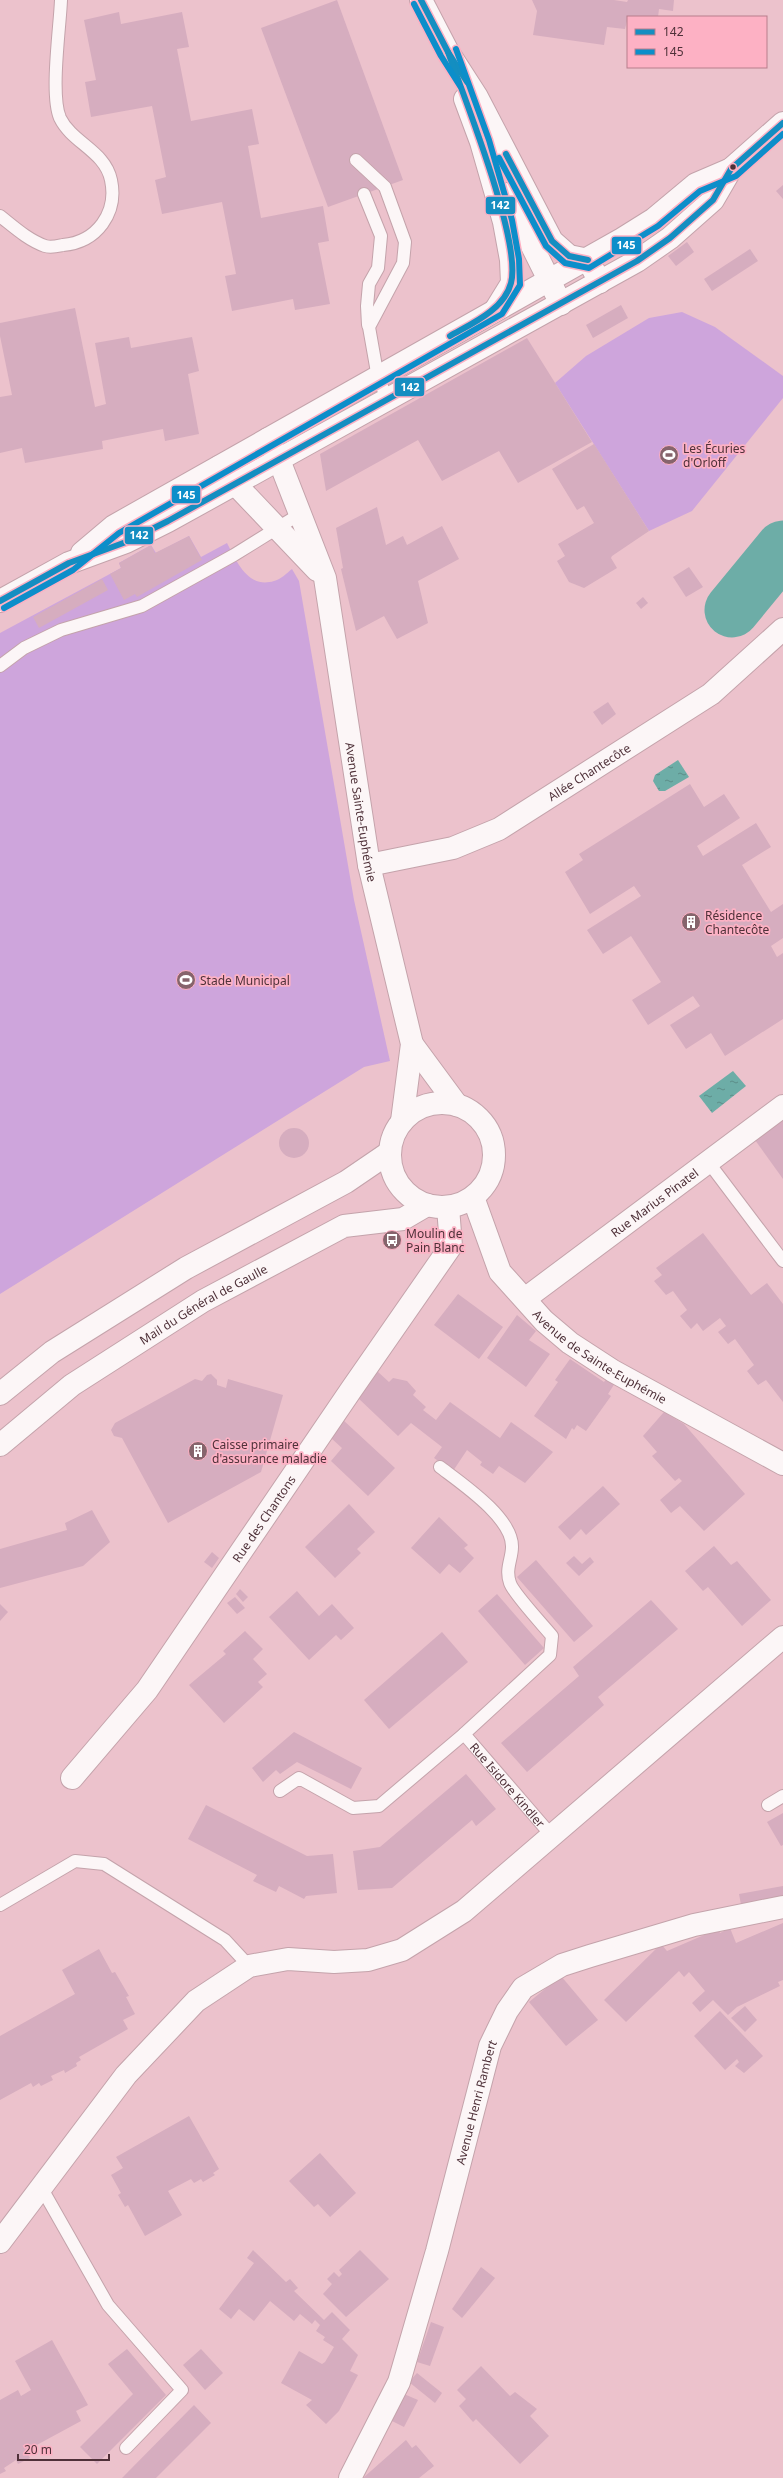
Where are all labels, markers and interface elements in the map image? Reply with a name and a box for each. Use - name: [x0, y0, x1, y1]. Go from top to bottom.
- legend: [627, 16, 767, 68]
- text: 142: [663, 23, 684, 40]
- text: 145: [663, 43, 684, 60]
- unlabelled marker: [728, 162, 738, 172]
- line badge: 142: [485, 196, 516, 215]
- text: 142: [491, 197, 509, 212]
- line badge: 145: [611, 236, 642, 255]
- text: 145: [617, 237, 635, 252]
- line badge: 142: [394, 377, 425, 397]
- text: 142: [401, 379, 419, 394]
- place label: Les Écuries d'Orloff: [683, 440, 746, 471]
- sports icon: Les Écuries d'Orloff: [658, 444, 680, 466]
- line badge: 145: [171, 485, 201, 504]
- text: 145: [177, 487, 195, 502]
- line badge: 142: [124, 526, 154, 545]
- text: 142: [130, 527, 148, 542]
- street label: Allée Chantecôte: [544, 739, 634, 804]
- street label: Avenue Sainte-Euphémie: [342, 741, 381, 884]
- place label: Résidence Chantecôte: [705, 907, 770, 938]
- building icon: Résidence Chantecôte: [680, 911, 702, 933]
- sports icon: Stade Municipal: [175, 969, 197, 991]
- place label: Stade Municipal: [200, 972, 290, 989]
- street label: Rue Marius Pinatel: [607, 1164, 702, 1241]
- place label: Moulin de Pain Blanc: [406, 1225, 465, 1256]
- bus stop icon: Moulin de Pain Blanc: [381, 1229, 403, 1251]
- street label: Mail du Général de Gaulle: [136, 1260, 270, 1348]
- street label: Avenue de Sainte-Euphémie: [529, 1306, 670, 1407]
- place label: Caisse primaire d'assurance maladie: [212, 1436, 327, 1467]
- building icon: Caisse primaire d'assurance maladie: [187, 1440, 209, 1462]
- street label: Rue des Chantons: [228, 1471, 299, 1565]
- street label: Rue Isidore Kindler: [466, 1739, 549, 1831]
- street label: Avenue Henri Rambert: [451, 2036, 501, 2166]
- scale bar: [18, 2436, 109, 2462]
- text: 20 m: [24, 2441, 52, 2458]

